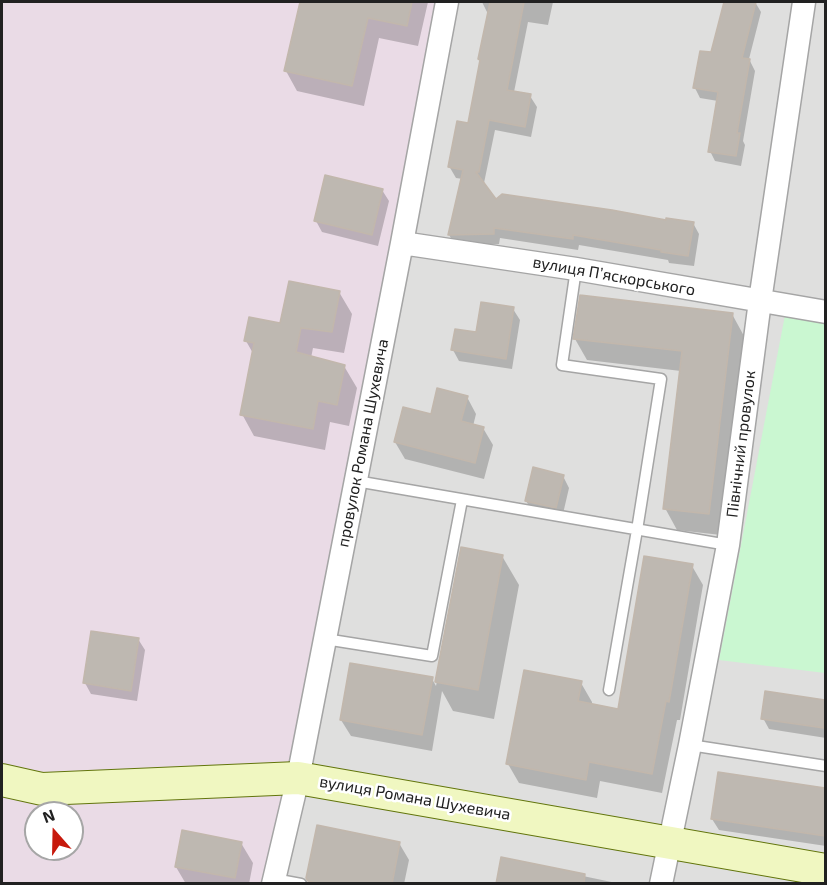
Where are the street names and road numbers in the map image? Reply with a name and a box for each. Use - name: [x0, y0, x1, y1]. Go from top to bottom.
- street label: вулиця Пʼяскорського: [531, 252, 697, 300]
- street label: провулок Романа Шухевича: [333, 337, 393, 549]
- street label: Північний провулок: [722, 369, 760, 519]
- street label: вулиця Романа Шухевича: [318, 772, 512, 824]

